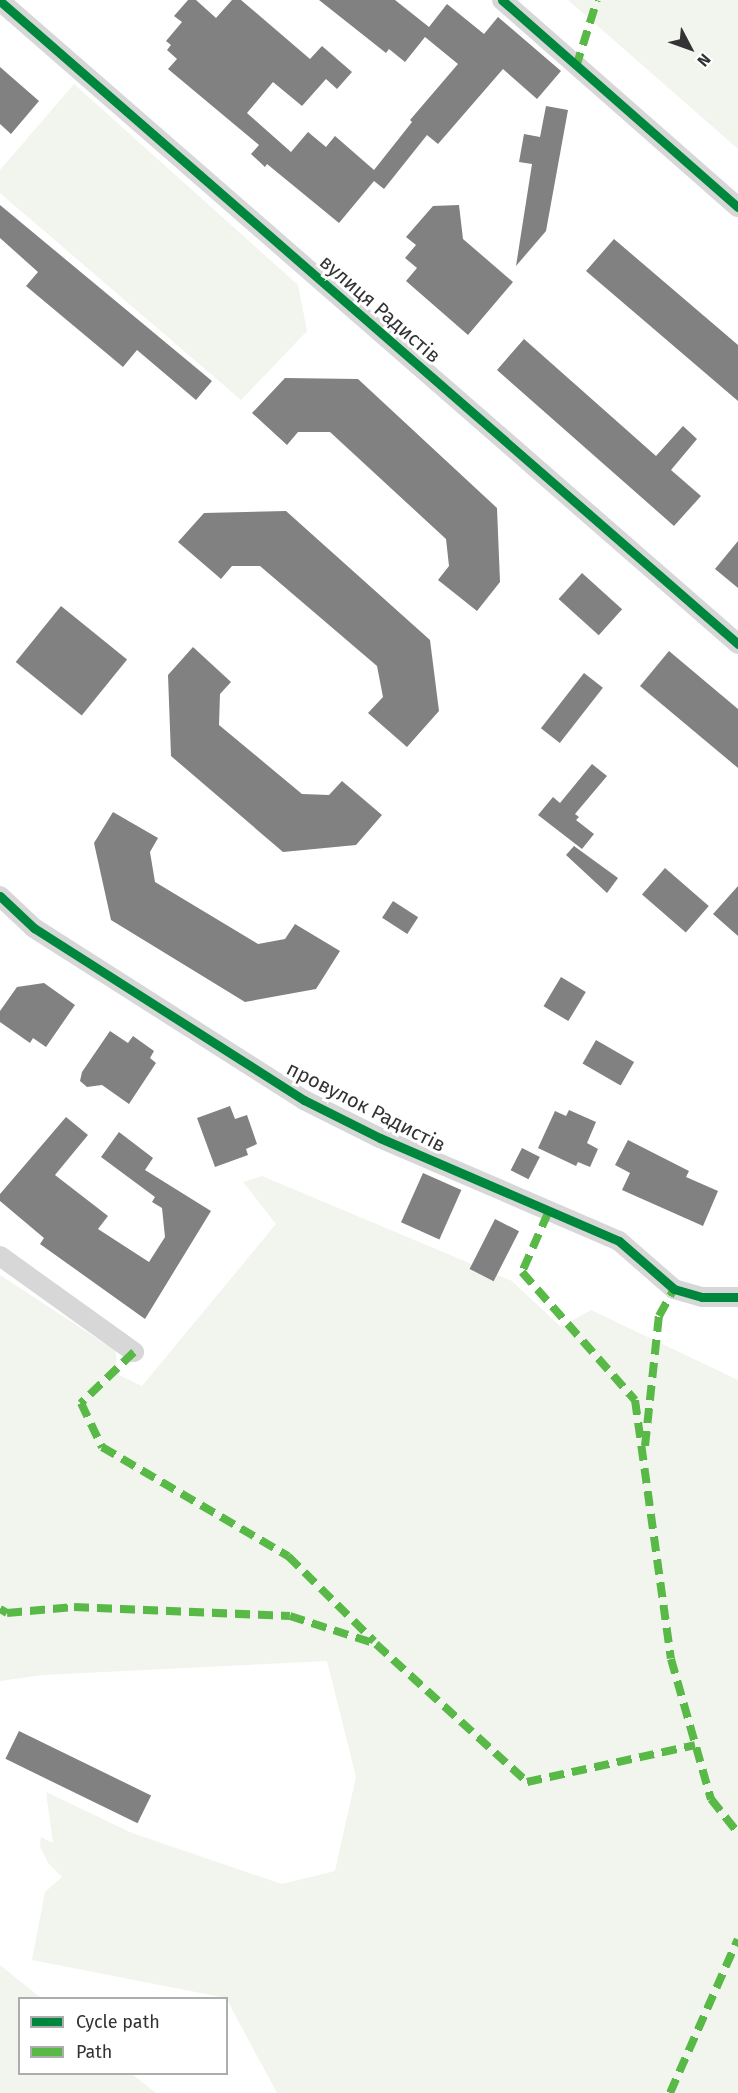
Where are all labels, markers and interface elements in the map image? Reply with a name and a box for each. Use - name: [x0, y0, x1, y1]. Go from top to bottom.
- north arrow: [660, 18, 720, 78]
- text: N: [693, 50, 715, 70]
- street label: вулиця Радистів: [315, 250, 445, 368]
- street label: провулок Радистів: [283, 1057, 449, 1157]
- legend: [18, 1997, 228, 2075]
- text: Cycle path: [76, 2011, 160, 2033]
- text: Path: [76, 2041, 112, 2063]

